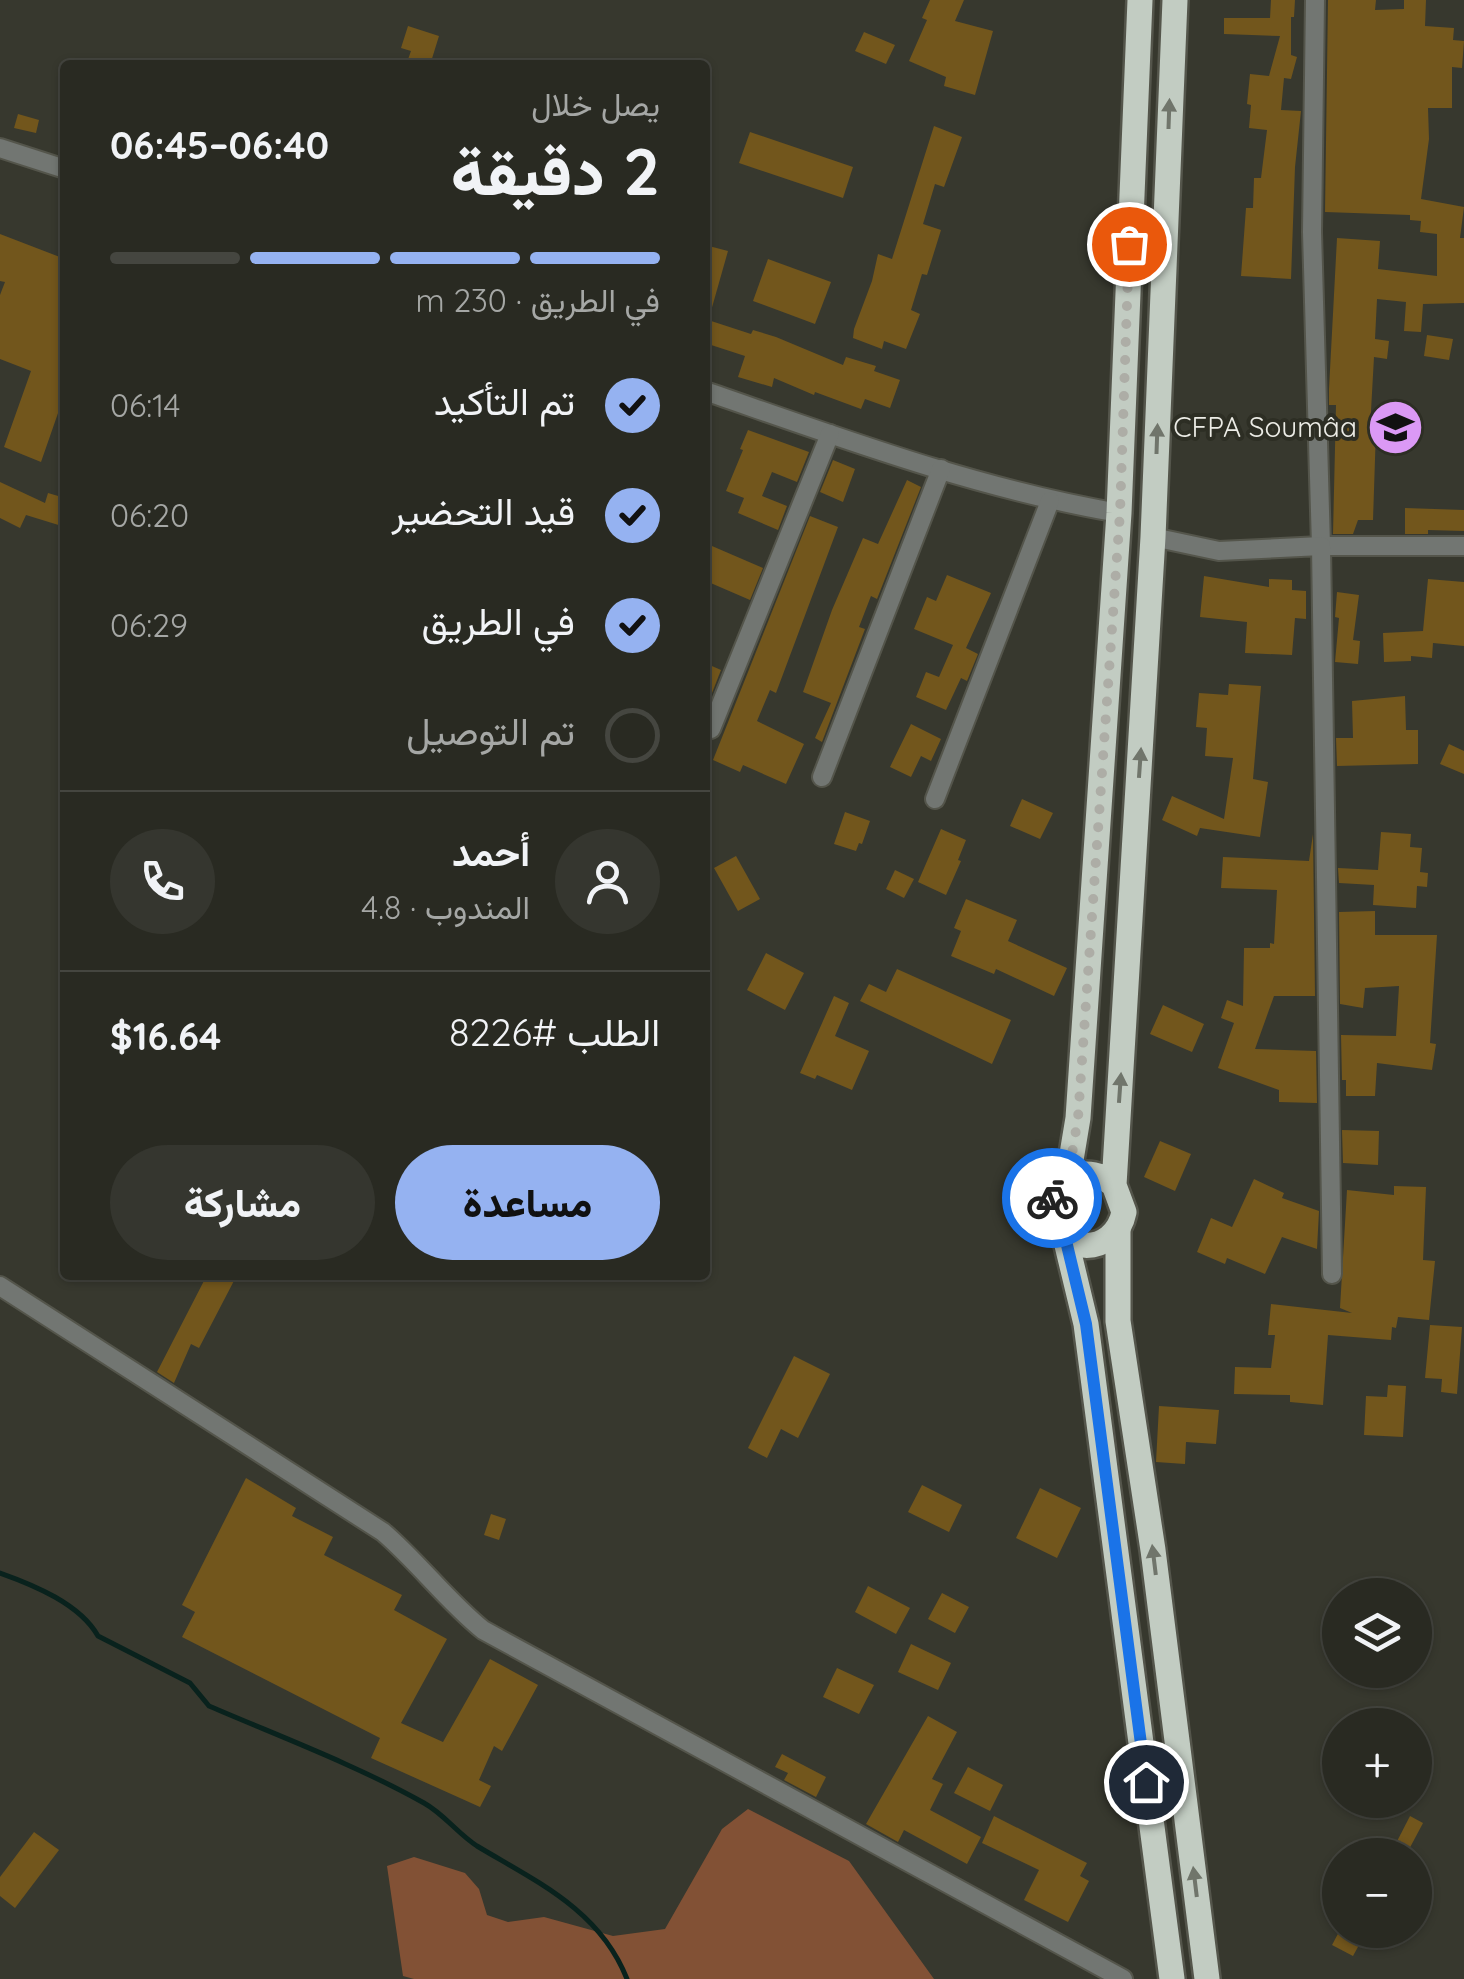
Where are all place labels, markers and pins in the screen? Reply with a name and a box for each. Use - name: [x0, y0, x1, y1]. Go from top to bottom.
- pin: [1087, 202, 1172, 287]
- school or university icon: CFPA Soumâa: [1366, 397, 1426, 457]
- place label: CFPA Soumâa: [1173, 409, 1357, 444]
- pin: [1104, 1740, 1189, 1825]

